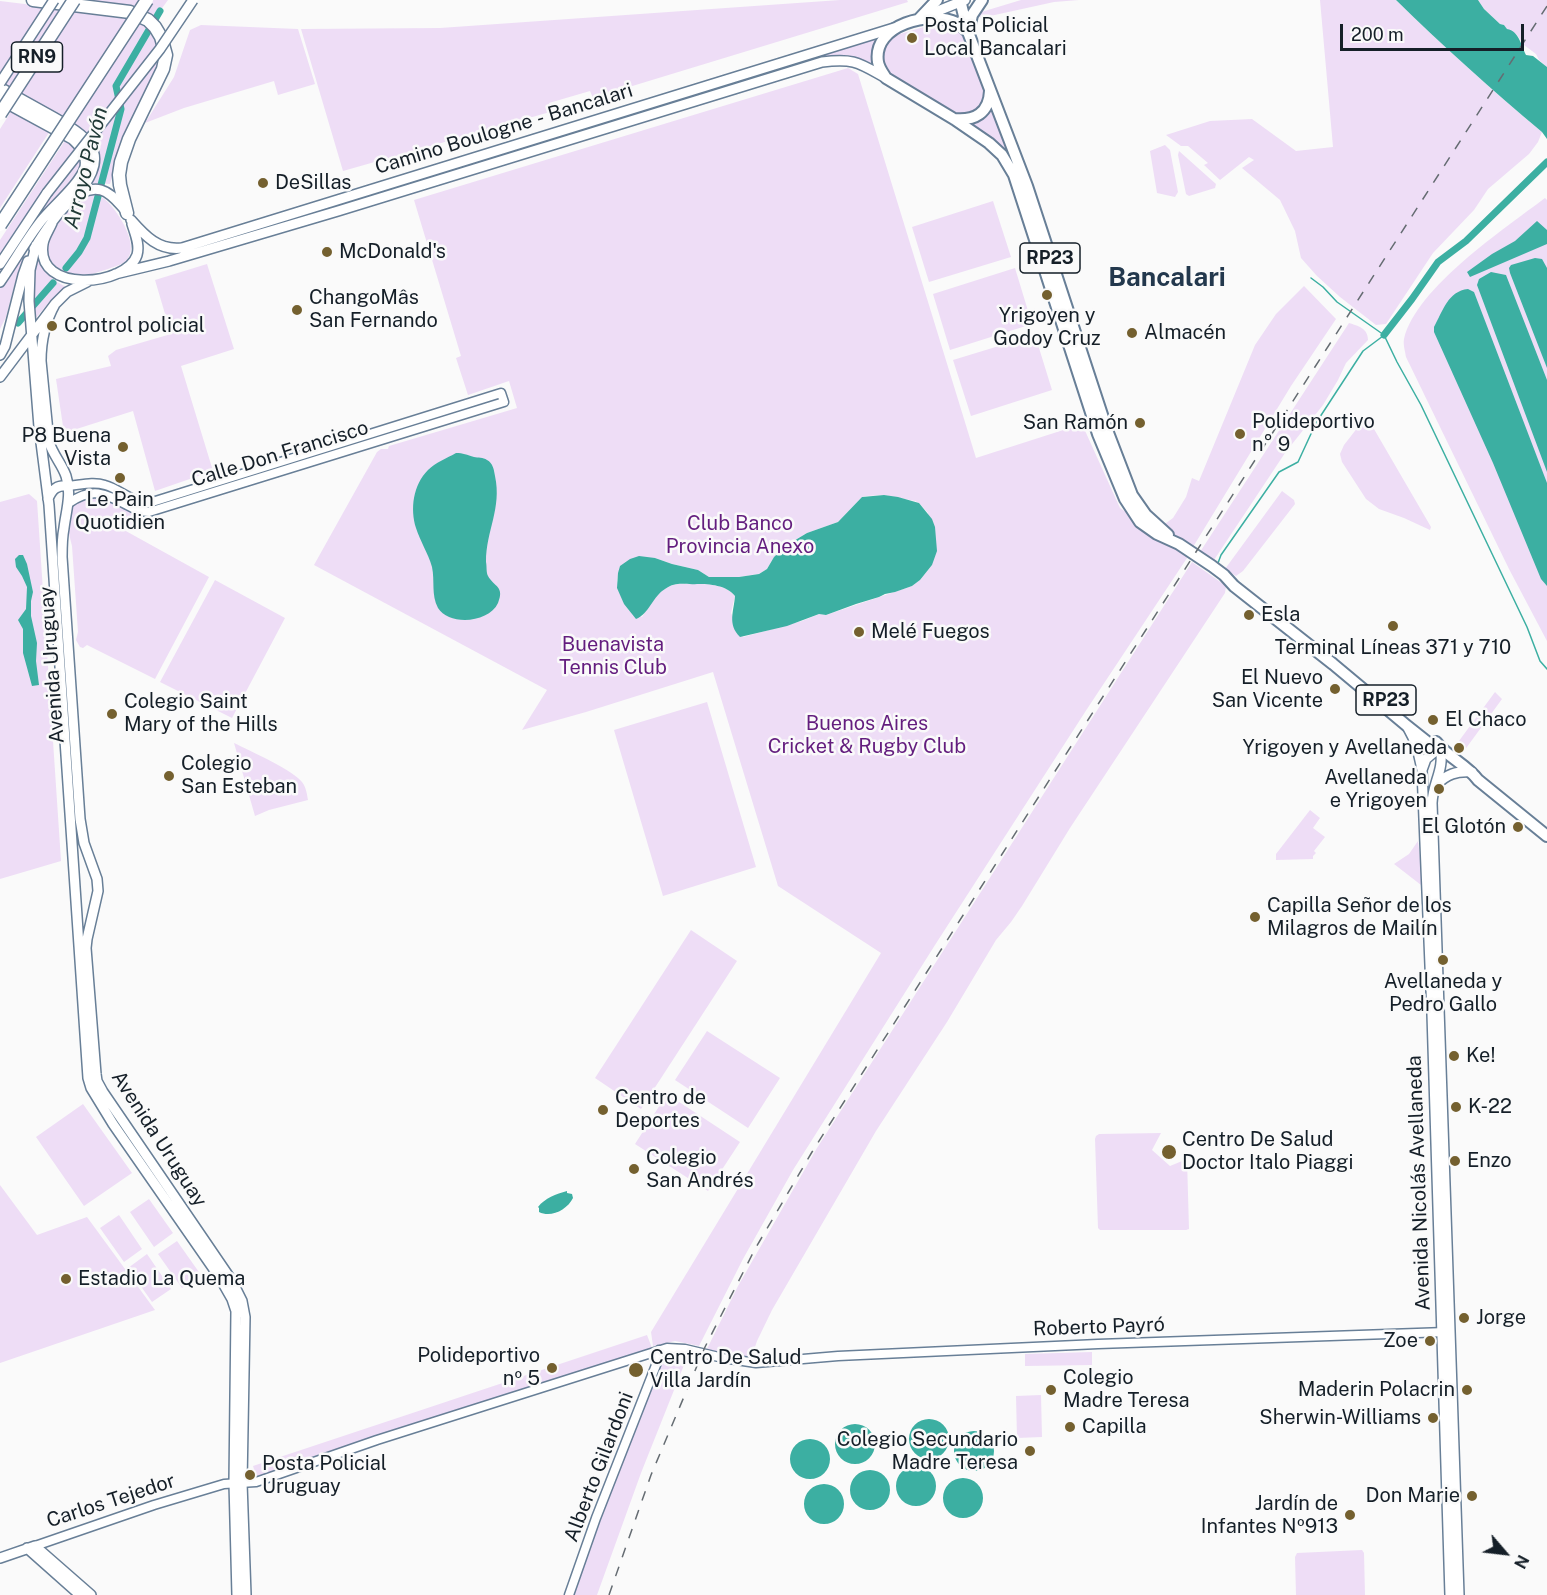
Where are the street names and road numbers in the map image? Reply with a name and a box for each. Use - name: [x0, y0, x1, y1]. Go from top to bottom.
- road number: RN9: [12, 42, 63, 72]
- street label: Camino Boulogne - Bancalari: [372, 78, 636, 180]
- road number: RP23: [1020, 243, 1080, 273]
- street label: Calle Don Francisco: [189, 416, 371, 492]
- street label: Avenida Uruguay: [35, 586, 69, 744]
- road number: RP23: [1356, 685, 1416, 715]
- street label: Avenida Nicolás Avellaneda: [1403, 1055, 1435, 1311]
- street label: Avenida Uruguay: [106, 1067, 212, 1211]
- street label: Roberto Payró: [1033, 1313, 1165, 1341]
- street label: Alberto Gilardoni: [559, 1389, 639, 1545]
- street label: Carlos Tejedor: [44, 1469, 178, 1533]

